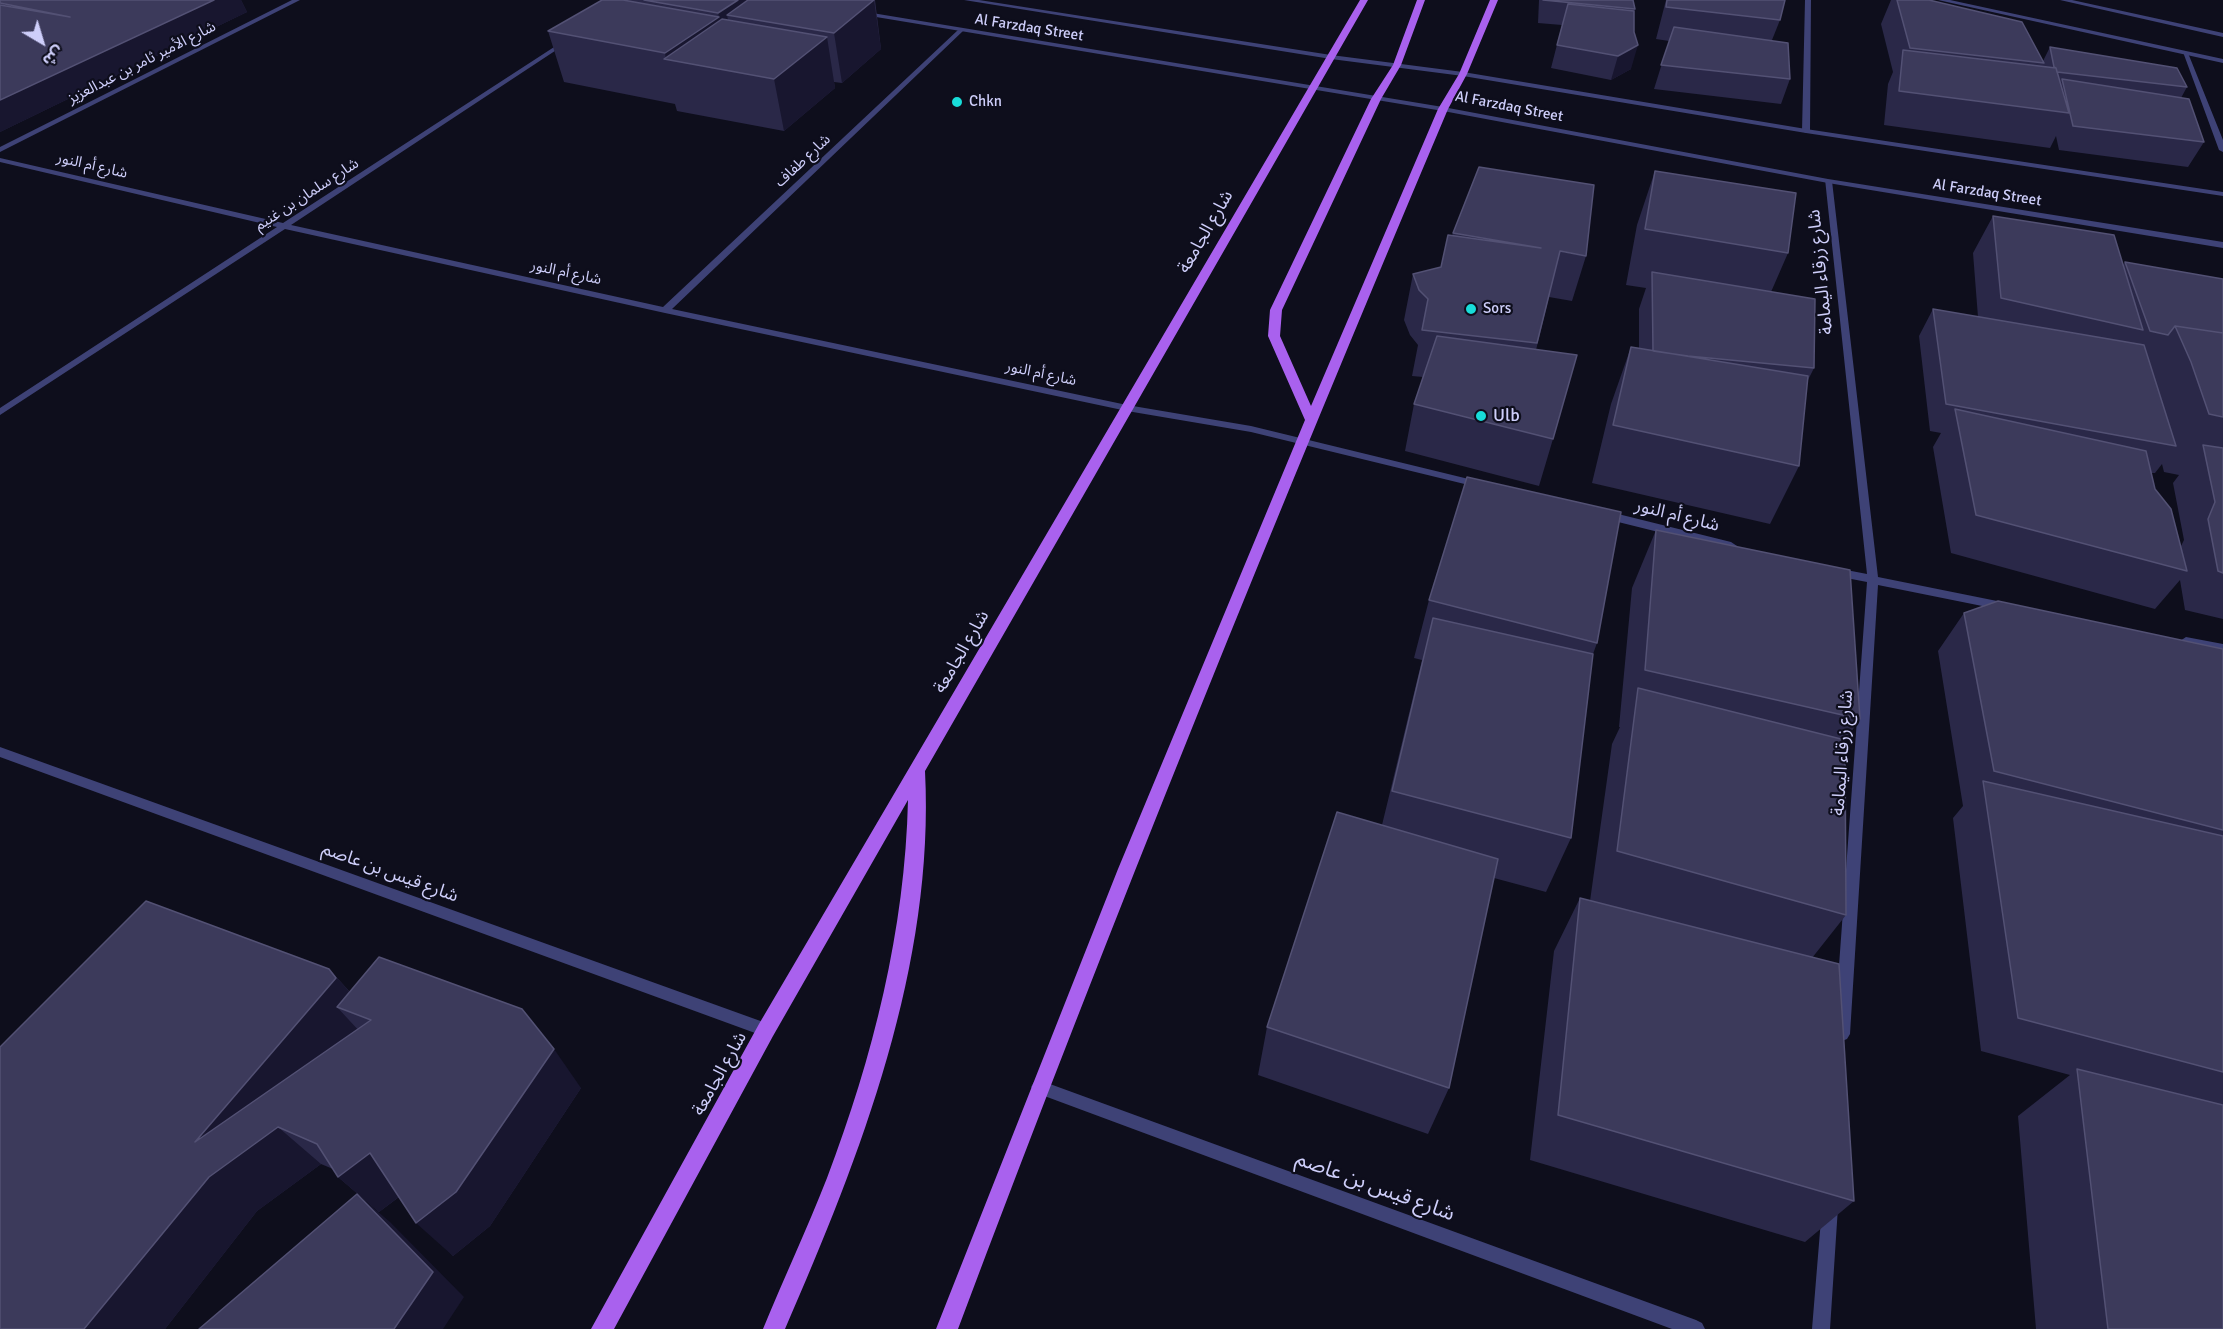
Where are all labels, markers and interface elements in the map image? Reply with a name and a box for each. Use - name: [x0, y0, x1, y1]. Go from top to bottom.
- street label: Al Farzdaq Street: [973, 11, 1085, 45]
- north arrow: [12, 12, 72, 72]
- street label: شارع الأمير ثامر بن عبدالعزيز: [65, 18, 219, 108]
- text: ش: [38, 42, 68, 71]
- street label: Al Farzdaq Street: [1453, 88, 1565, 126]
- place label: Chkn: [969, 93, 1002, 111]
- marker: Chkn: [950, 95, 964, 109]
- street label: شارع طفاف: [772, 131, 834, 191]
- street label: شارع أم النور: [55, 149, 129, 183]
- street label: شارع سلمان بن غنيم: [252, 155, 362, 235]
- street label: Al Farzdaq Street: [1931, 176, 2043, 210]
- street label: شارع الجامعة: [1174, 187, 1238, 277]
- street label: شارع زرقاء اليمامة: [1804, 208, 1838, 336]
- street label: شارع أم النور: [529, 257, 603, 289]
- place label: Sors: [1483, 300, 1511, 318]
- marker: Sors: [1464, 302, 1478, 316]
- street label: شارع أم النور: [1004, 358, 1078, 390]
- place label: Ulb: [1493, 405, 1520, 427]
- marker: Ulb: [1474, 409, 1488, 423]
- street label: شارع أم النور: [1633, 495, 1721, 537]
- street label: شارع الجامعة: [930, 607, 994, 697]
- street label: شارع زرقاء اليمامة: [1828, 689, 1858, 817]
- street label: شارع قيس بن عاصم: [319, 838, 461, 908]
- street label: شارع الجامعة: [688, 1028, 752, 1120]
- street label: شارع قيس بن عاصم: [1292, 1147, 1458, 1227]

